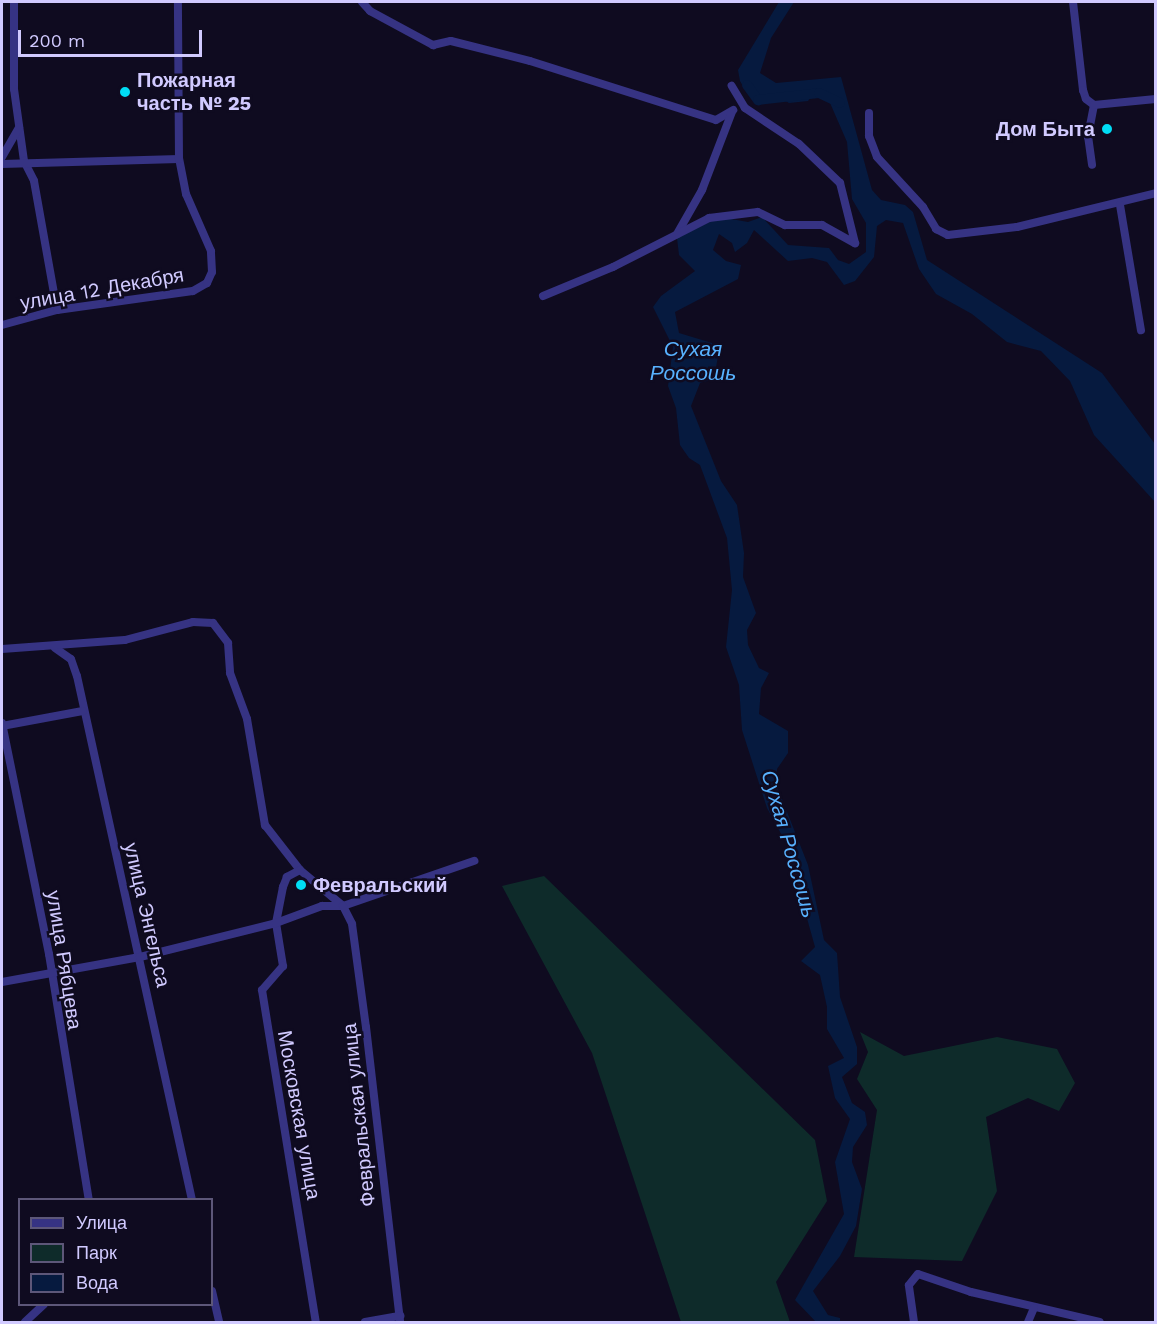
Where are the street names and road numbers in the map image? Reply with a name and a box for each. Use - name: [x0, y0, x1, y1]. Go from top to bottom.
- street label: улица 12 Декабря: [18, 263, 186, 315]
- street label: улица Энгельса: [119, 840, 175, 990]
- street label: улица Рябцева: [41, 889, 87, 1031]
- street label: Февральская улица: [337, 1022, 381, 1208]
- street label: Московская улица: [272, 1028, 326, 1202]

